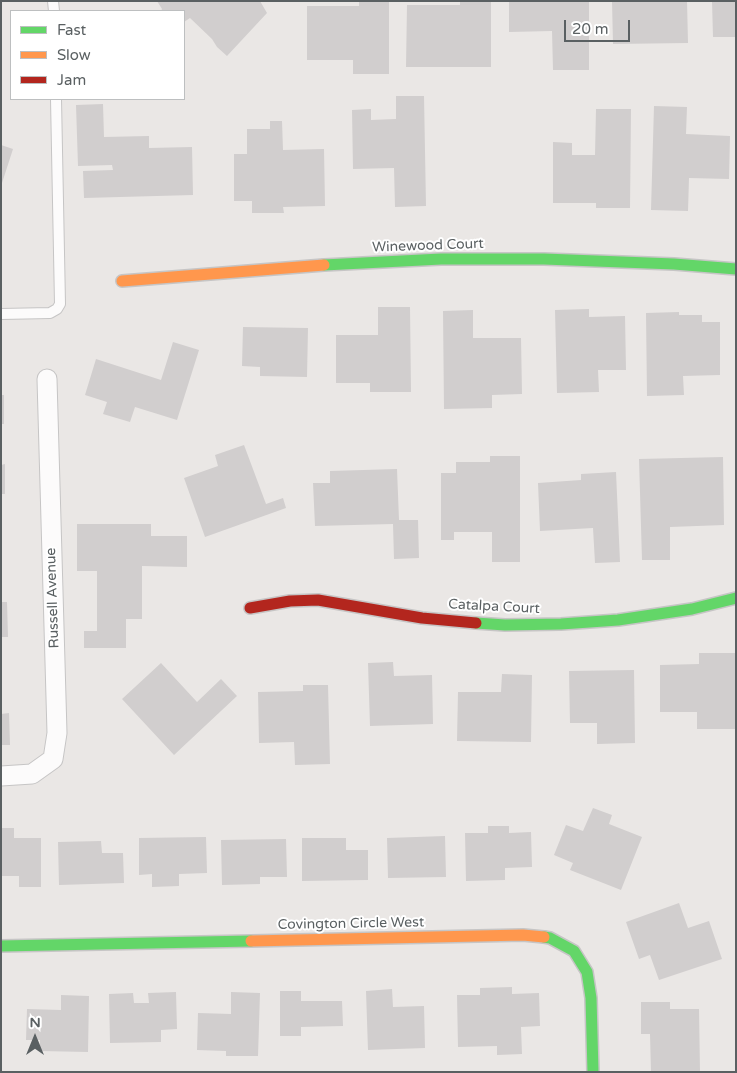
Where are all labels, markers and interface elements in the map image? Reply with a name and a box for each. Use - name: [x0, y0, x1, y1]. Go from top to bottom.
- legend: [10, 10, 185, 100]
- scale bar: [567, 10, 633, 42]
- text: 20 m: [572, 20, 609, 38]
- text: Fast: [57, 21, 86, 39]
- text: Slow: [57, 46, 91, 64]
- text: Jam: [57, 71, 86, 89]
- street label: Winewood Court: [372, 236, 484, 256]
- street label: Russell Avenue: [43, 547, 63, 649]
- street label: Catalpa Court: [448, 596, 540, 618]
- street label: Covington Circle West: [278, 914, 424, 934]
- north arrow: [10, 1013, 60, 1063]
- text: N: [29, 1014, 41, 1031]

